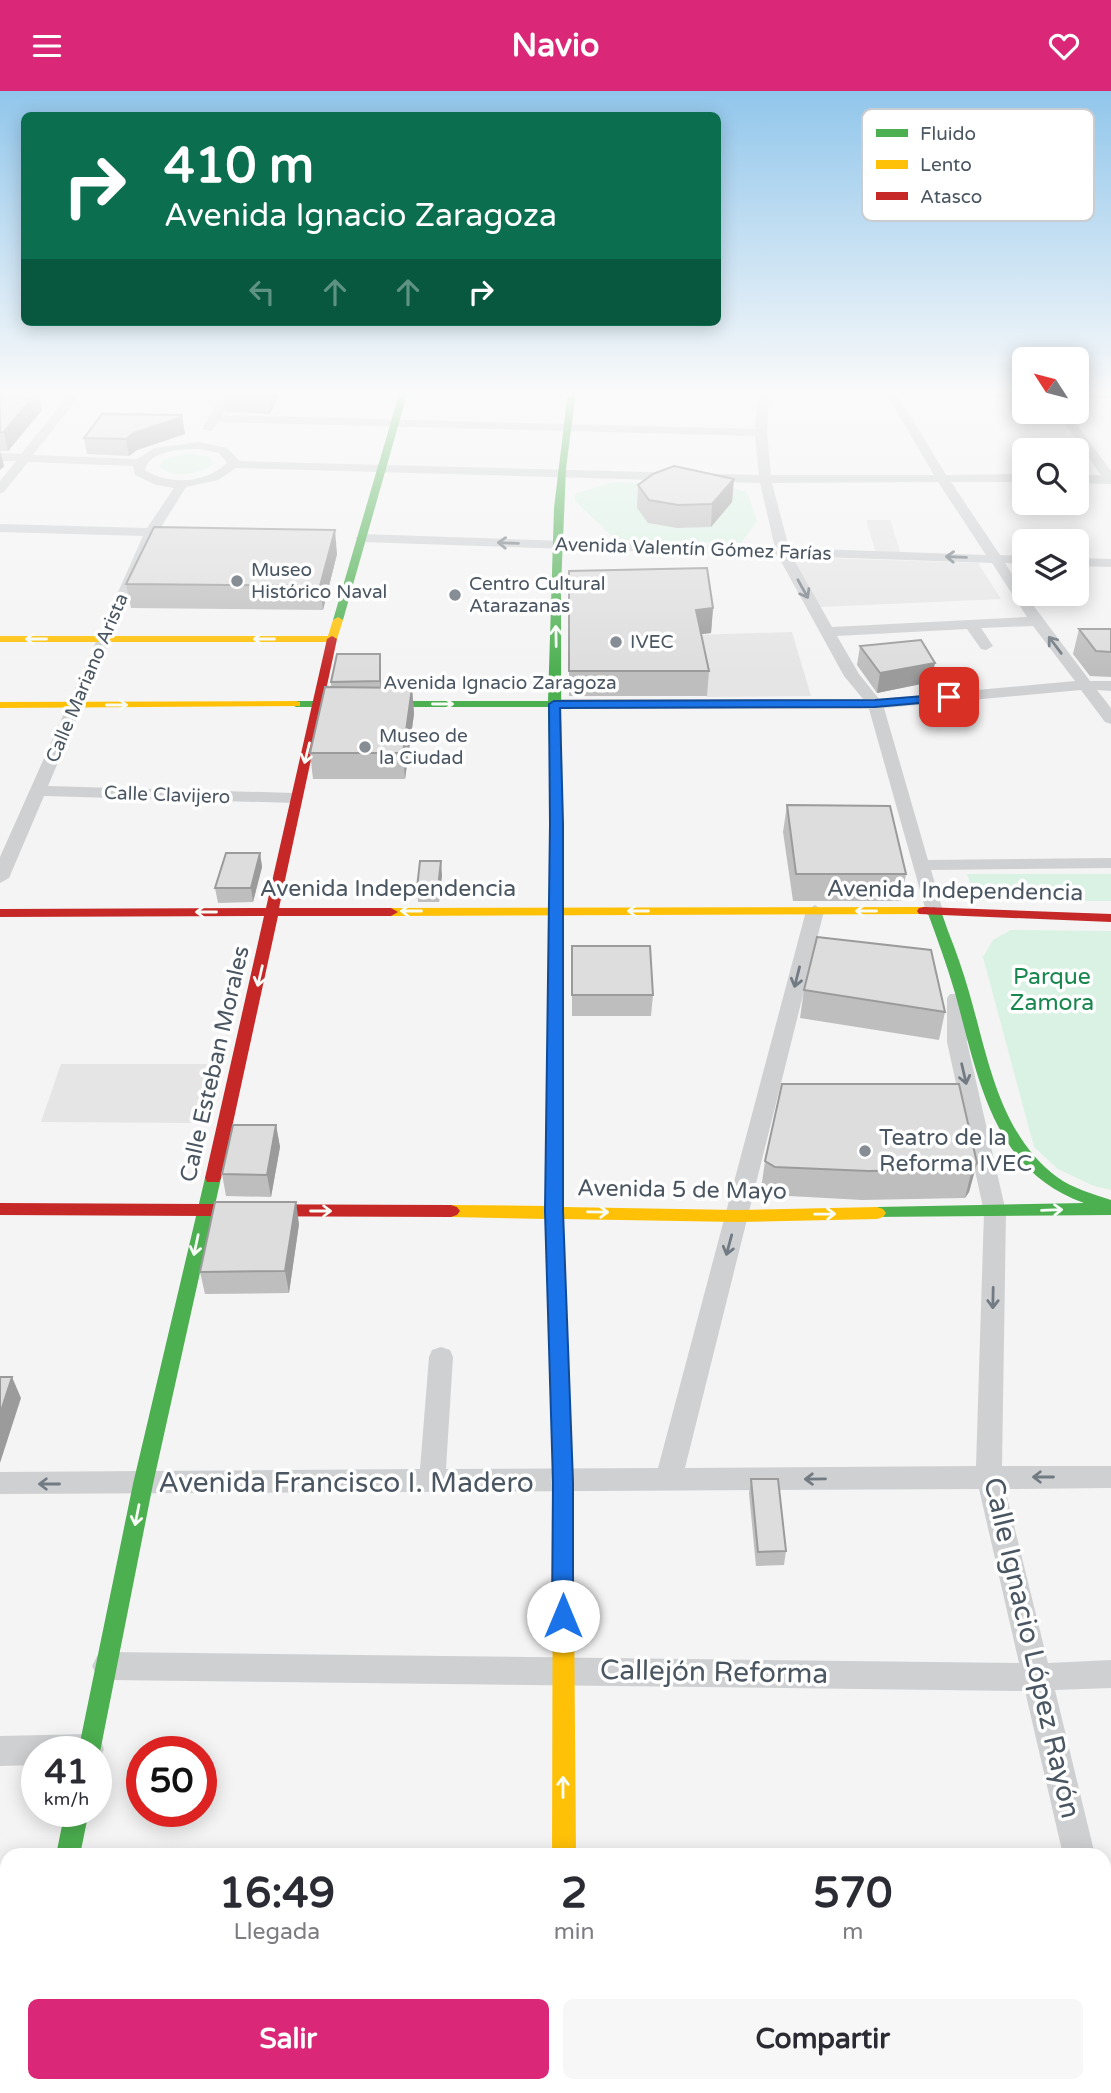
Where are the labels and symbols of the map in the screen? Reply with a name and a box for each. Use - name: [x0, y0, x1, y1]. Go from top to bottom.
- legend: [862, 109, 1094, 221]
- text: Fluido: [920, 123, 976, 145]
- text: Lento: [920, 154, 972, 176]
- text: Atasco: [920, 186, 982, 208]
- north arrow: [1012, 347, 1088, 423]
- street label: Avenida Valentín Gómez Farías: [554, 533, 832, 565]
- one-way arrow: [497, 536, 520, 550]
- one-way arrow: [944, 551, 967, 564]
- place label: Museo Histórico Naval: [251, 559, 387, 603]
- marker: Museo Histórico Naval: [229, 573, 245, 589]
- place label: Centro Cultural Atarazanas: [469, 573, 606, 617]
- one-way arrow: [797, 578, 810, 599]
- marker: Centro Cultural Atarazanas: [447, 587, 463, 603]
- street label: Calle Mariano Arista: [41, 590, 133, 766]
- one-way arrow: [549, 625, 562, 648]
- place label: IVEC: [630, 631, 674, 653]
- one-way arrow: [25, 632, 48, 646]
- one-way arrow: [253, 632, 276, 646]
- marker: IVEC: [608, 634, 624, 650]
- one-way arrow: [1047, 636, 1062, 655]
- pin: [919, 667, 979, 727]
- street label: Avenida Ignacio Zaragoza: [383, 672, 617, 694]
- one-way arrow: [431, 697, 454, 711]
- one-way arrow: [105, 698, 128, 712]
- place label: Museo de la Ciudad: [379, 725, 468, 769]
- marker: Museo de la Ciudad: [357, 739, 373, 755]
- one-way arrow: [299, 741, 313, 764]
- street label: Calle Clavijero: [103, 782, 231, 808]
- street label: Avenida Independencia: [260, 875, 516, 903]
- street label: Avenida Independencia: [827, 875, 1083, 907]
- one-way arrow: [399, 904, 422, 918]
- one-way arrow: [627, 904, 650, 918]
- one-way arrow: [854, 904, 877, 918]
- one-way arrow: [195, 905, 218, 919]
- street label: Calle Esteban Morales: [174, 943, 256, 1185]
- park label: Parque Zamora: [1010, 963, 1094, 1017]
- one-way arrow: [253, 964, 266, 987]
- one-way arrow: [790, 966, 803, 988]
- one-way arrow: [958, 1062, 971, 1085]
- place label: Teatro de la Reforma IVEC: [879, 1124, 1032, 1178]
- marker: Teatro de la Reforma IVEC: [857, 1143, 873, 1159]
- street label: Avenida 5 de Mayo: [577, 1174, 787, 1206]
- one-way arrow: [309, 1204, 332, 1218]
- one-way arrow: [1041, 1204, 1064, 1217]
- one-way arrow: [586, 1206, 609, 1219]
- one-way arrow: [813, 1208, 836, 1221]
- one-way arrow: [189, 1233, 203, 1256]
- one-way arrow: [722, 1233, 735, 1256]
- one-way arrow: [986, 1286, 1000, 1309]
- street label: Avenida Francisco I. Madero: [158, 1466, 534, 1500]
- one-way arrow: [1032, 1470, 1055, 1484]
- one-way arrow: [804, 1472, 827, 1486]
- street label: Calle Ignacio López Rayón: [976, 1474, 1088, 1822]
- one-way arrow: [38, 1477, 61, 1491]
- one-way arrow: [130, 1503, 144, 1526]
- position arrow: [526, 1579, 600, 1653]
- street label: Callejón Reforma: [600, 1653, 828, 1691]
- speed limit sign: 50: [126, 1736, 217, 1827]
- one-way arrow: [556, 1776, 570, 1799]

